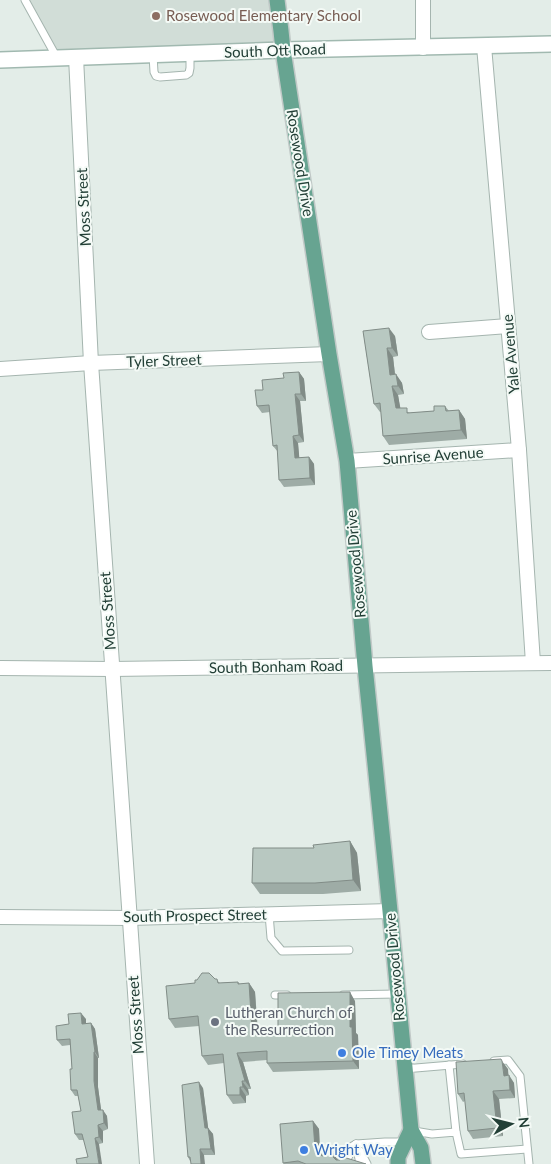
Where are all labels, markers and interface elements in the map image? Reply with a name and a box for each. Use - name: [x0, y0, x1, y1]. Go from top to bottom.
- place label: Rosewood Elementary School: [166, 6, 361, 24]
- marker: Rosewood Elementary School: [150, 10, 162, 22]
- street label: South Ott Road: [224, 39, 326, 61]
- street label: Rosewood Drive: [284, 108, 318, 218]
- street label: Moss Street: [72, 167, 94, 247]
- street label: Yale Avenue: [498, 314, 522, 395]
- street label: Tyler Street: [126, 350, 202, 370]
- street label: Sunrise Avenue: [382, 442, 484, 468]
- street label: Rosewood Drive: [341, 509, 369, 619]
- street label: Moss Street: [95, 571, 119, 651]
- street label: South Bonham Road: [209, 656, 343, 676]
- street label: South Prospect Street: [123, 905, 268, 925]
- street label: Rosewood Drive: [380, 912, 408, 1022]
- street label: Moss Street: [123, 975, 147, 1055]
- place label: Lutheran Church of the Resurrection: [225, 1003, 353, 1038]
- marker: Lutheran Church of the Resurrection: [209, 1016, 221, 1028]
- place label: Ole Timey Meats: [352, 1043, 463, 1061]
- marker: Ole Timey Meats: [336, 1047, 348, 1059]
- north arrow: [486, 1099, 536, 1149]
- text: N: [515, 1116, 533, 1129]
- place label: Wright Way: [314, 1140, 393, 1158]
- marker: Wright Way: [298, 1144, 310, 1156]

